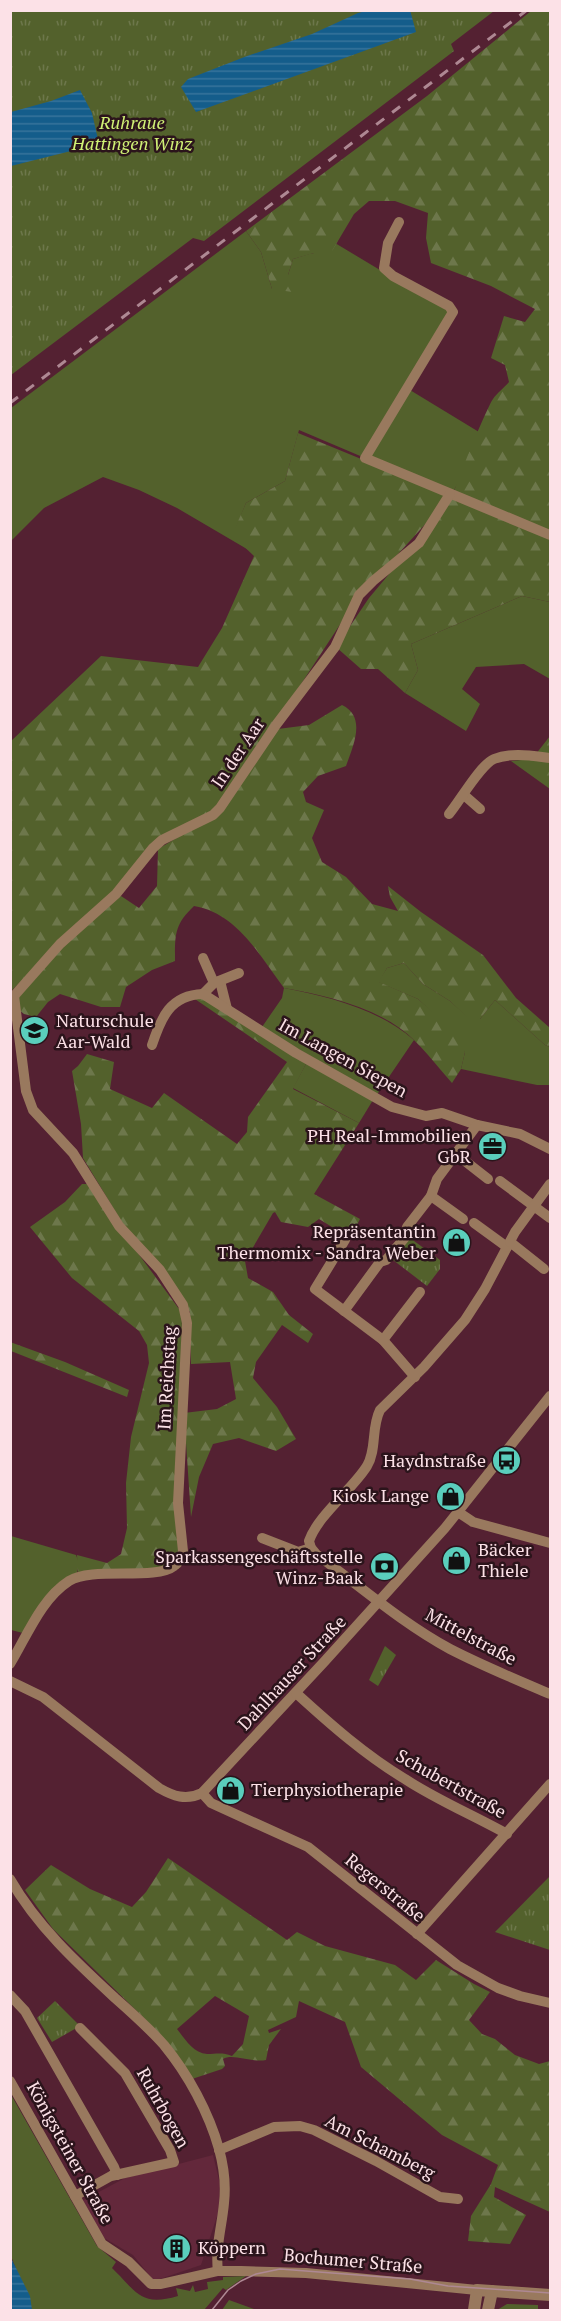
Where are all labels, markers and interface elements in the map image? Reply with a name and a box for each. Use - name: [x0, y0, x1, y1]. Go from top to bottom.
- park label: Ruhraue Hattingen Winz: [71, 110, 193, 155]
- street label: In der Aar: [205, 713, 269, 792]
- place label: Naturschule Aar-Wald: [56, 1008, 154, 1053]
- street label: Im Langen Siepen: [275, 1012, 412, 1103]
- school or university icon: Naturschule Aar-Wald: [19, 1015, 51, 1047]
- place label: PH Real-Immobilien GbR: [307, 1123, 472, 1168]
- office icon: PH Real-Immobilien GbR: [476, 1130, 508, 1162]
- place label: Repräsentantin Thermomix - Sandra Weber: [217, 1219, 436, 1264]
- shop icon: Repräsentantin Thermomix - Sandra Weber: [441, 1226, 473, 1258]
- street label: Im Reichstag: [151, 1325, 181, 1430]
- bus stop icon: Haydnstraße: [491, 1445, 523, 1477]
- place label: Haydnstraße: [383, 1448, 486, 1472]
- shop icon: Kiosk Lange: [434, 1480, 466, 1512]
- place label: Kiosk Lange: [332, 1483, 429, 1507]
- place label: Bäcker Thiele: [478, 1537, 532, 1582]
- place label: Sparkassengeschäftsstelle Winz-Baak: [155, 1544, 364, 1589]
- shop icon: Bäcker Thiele: [441, 1544, 473, 1576]
- bank icon: Sparkassengeschäftsstelle Winz-Baak: [368, 1551, 400, 1583]
- street label: Mittelstraße: [422, 1602, 521, 1670]
- street label: Dahlhauser Straße: [232, 1610, 351, 1735]
- street label: Schubertstraße: [392, 1743, 511, 1823]
- shop icon: Tierphysiotherapie: [214, 1774, 246, 1806]
- place label: Tierphysiotherapie: [251, 1777, 403, 1801]
- street label: Regerstraße: [341, 1847, 431, 1927]
- street label: Ruhrbogen: [132, 2063, 196, 2152]
- street label: Königsteiner Straße: [22, 2077, 120, 2228]
- street label: Am Schamberg: [321, 2108, 440, 2184]
- building icon: Köppern: [161, 2232, 193, 2264]
- place label: Köppern: [198, 2235, 266, 2259]
- street label: Bochumer Straße: [283, 2242, 423, 2278]

